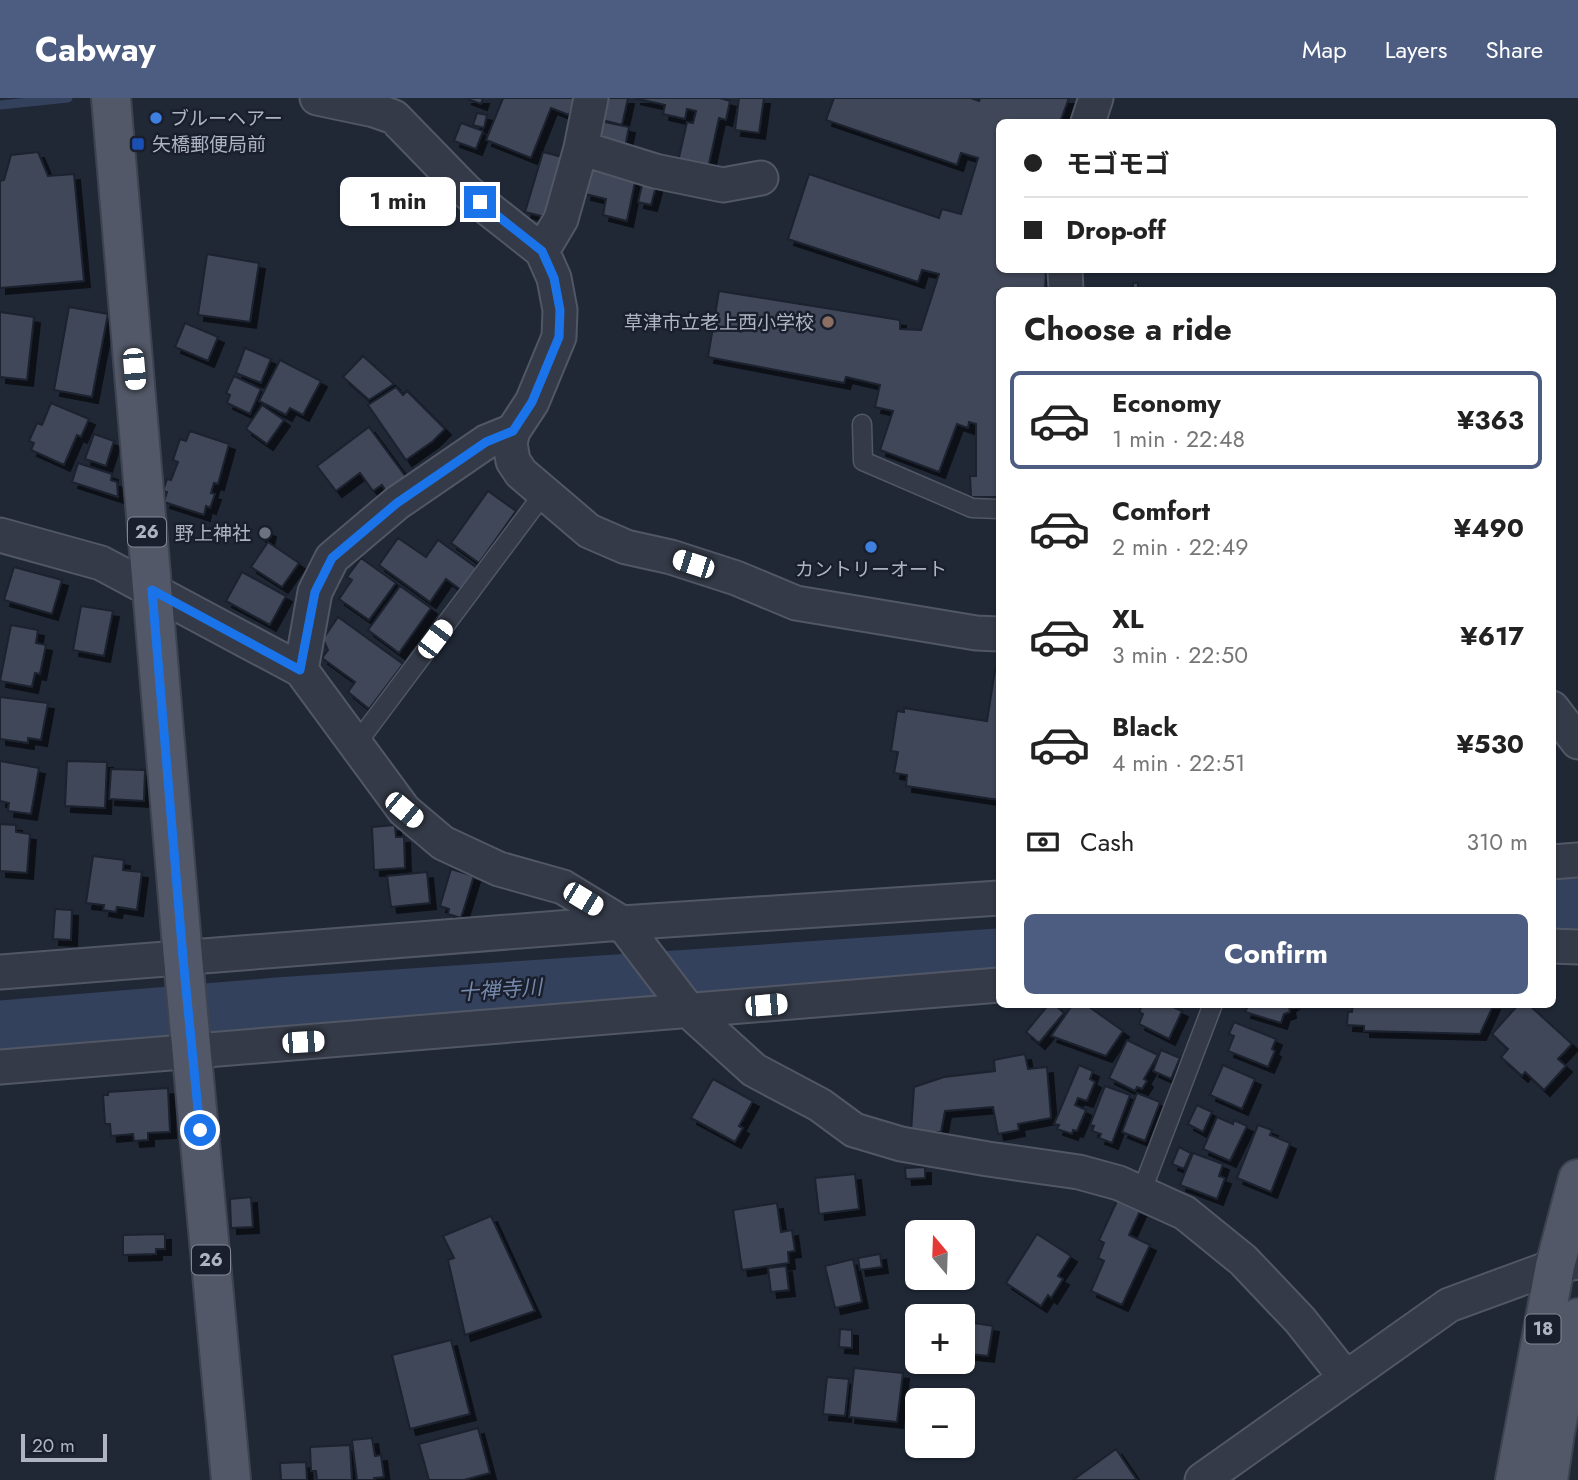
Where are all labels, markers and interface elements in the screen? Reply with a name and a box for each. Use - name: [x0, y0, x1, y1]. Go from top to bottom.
- text: Cabway: [35, 26, 156, 73]
- text: Map: [1302, 32, 1347, 67]
- text: Layers: [1385, 32, 1447, 67]
- text: Share: [1485, 32, 1543, 67]
- place label: ブルーヘアー: [170, 105, 283, 132]
- marker: ブルーヘアー: [148, 110, 164, 126]
- place label: 矢橋郵便局前: [152, 131, 266, 158]
- marker: 矢橋郵便局前: [130, 136, 146, 152]
- text: モゴモゴ: [1066, 145, 1170, 183]
- callout: 1 min: [340, 178, 456, 226]
- text: 1 min: [369, 184, 427, 218]
- route end: [464, 186, 496, 218]
- text: Drop-off: [1066, 211, 1166, 249]
- text: Choose a ride: [1024, 306, 1232, 352]
- place label: 草津市立老上西小学校: [624, 309, 814, 336]
- marker: 草津市立老上西小学校: [820, 314, 836, 330]
- car: [122, 347, 147, 391]
- text: Economy: [1112, 384, 1221, 422]
- icon: car: [1028, 389, 1091, 452]
- text: ¥363: [1457, 401, 1524, 439]
- text: 1 min · 22:48: [1112, 422, 1245, 456]
- text: Comfort: [1112, 492, 1210, 530]
- icon: car: [1028, 497, 1091, 560]
- text: ¥490: [1454, 509, 1524, 547]
- road number: 26: [128, 518, 166, 546]
- place label: 野上神社: [175, 520, 251, 547]
- marker: 野上神社: [257, 525, 273, 541]
- text: 2 min · 22:49: [1112, 530, 1248, 564]
- marker: カントリーオート: [863, 539, 879, 555]
- car: [670, 548, 717, 580]
- place label: カントリーオート: [795, 556, 947, 583]
- text: XL: [1112, 600, 1144, 638]
- icon: car: [1028, 605, 1091, 668]
- car: [414, 616, 457, 662]
- text: ¥617: [1460, 617, 1524, 655]
- text: 3 min · 22:50: [1112, 638, 1248, 672]
- text: Black: [1112, 708, 1178, 746]
- icon: car: [1028, 713, 1091, 776]
- text: ¥530: [1456, 725, 1524, 763]
- text: 4 min · 22:51: [1112, 746, 1245, 780]
- car: [382, 788, 427, 832]
- icon: cash: [1024, 823, 1062, 861]
- text: Cash: [1080, 823, 1134, 861]
- text: 310 m: [1466, 825, 1528, 859]
- car: [560, 879, 607, 919]
- button: Confirm: [1024, 914, 1528, 994]
- water label: 十禅寺川: [457, 972, 545, 1008]
- car: [745, 993, 788, 1017]
- car: [282, 1030, 325, 1054]
- route start: [184, 1114, 216, 1146]
- north arrow: [905, 1220, 975, 1290]
- map controls: [905, 1220, 975, 1458]
- road number: 26: [192, 1246, 230, 1274]
- button: +: [905, 1304, 975, 1374]
- road number: 18: [1526, 1314, 1560, 1344]
- button: −: [905, 1388, 975, 1458]
- scale bar: [21, 1431, 107, 1463]
- text: 20 m: [32, 1432, 75, 1459]

